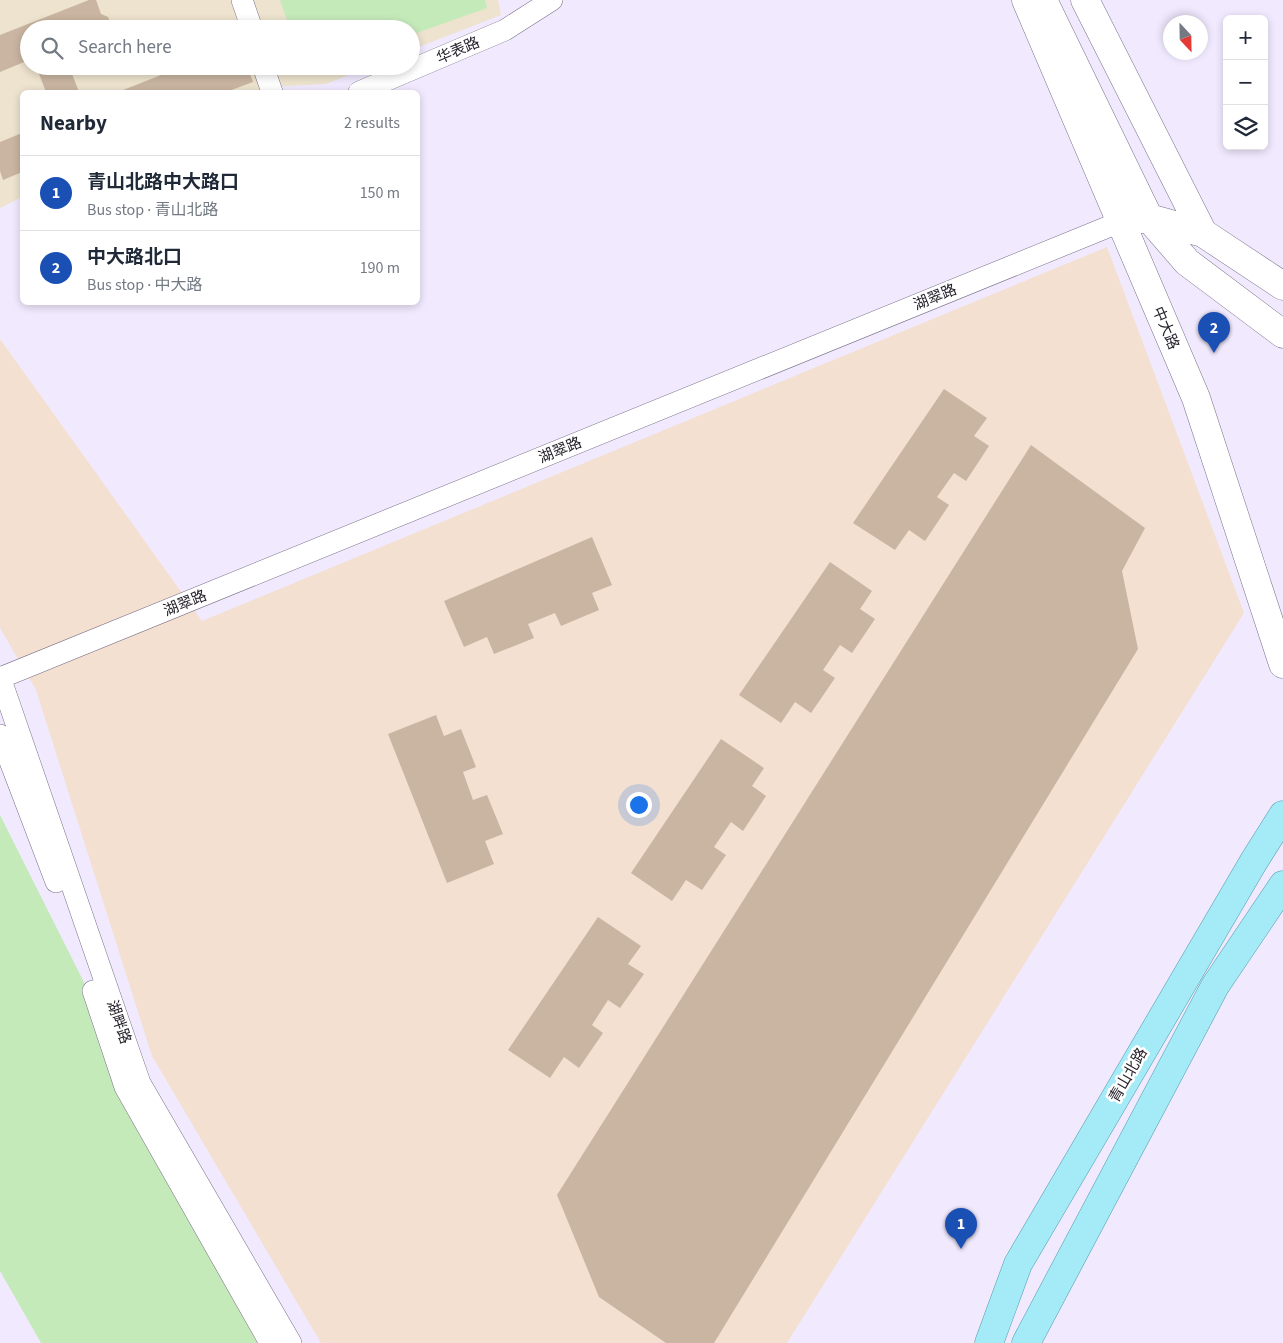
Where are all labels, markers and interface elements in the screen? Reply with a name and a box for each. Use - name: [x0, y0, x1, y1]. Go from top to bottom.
- north arrow: [1163, 15, 1208, 60]
- map controls: [1223, 15, 1268, 150]
- button: +: [1223, 15, 1268, 60]
- search box: [20, 20, 420, 75]
- street label: 华表路: [433, 32, 483, 69]
- icon: search: [38, 34, 66, 62]
- text: Search here: [78, 34, 172, 61]
- button: −: [1223, 60, 1268, 105]
- button: layers: [1223, 105, 1268, 150]
- text: Nearby: [40, 108, 107, 138]
- text: 2 results: [344, 112, 400, 134]
- text: 青山北路中大路口: [87, 169, 239, 196]
- text: 1: [52, 182, 60, 204]
- text: 150 m: [360, 182, 400, 204]
- text: Bus stop · 青山北路: [87, 199, 219, 221]
- text: 中大路北口: [87, 244, 182, 271]
- text: 2: [52, 257, 60, 279]
- text: 190 m: [360, 257, 400, 279]
- text: Bus stop · 中大路: [87, 274, 203, 296]
- street label: 湖翠路: [910, 279, 960, 316]
- street label: 中大路: [1147, 303, 1184, 353]
- pin: 2: [1198, 312, 1230, 353]
- street label: 湖翠路: [535, 432, 585, 469]
- street label: 湖翠路: [160, 585, 210, 622]
- your location: [626, 792, 652, 818]
- street label: 湖畔路: [101, 997, 136, 1047]
- street label: 青山北路: [1104, 1044, 1153, 1106]
- pin: 1: [945, 1208, 977, 1249]

